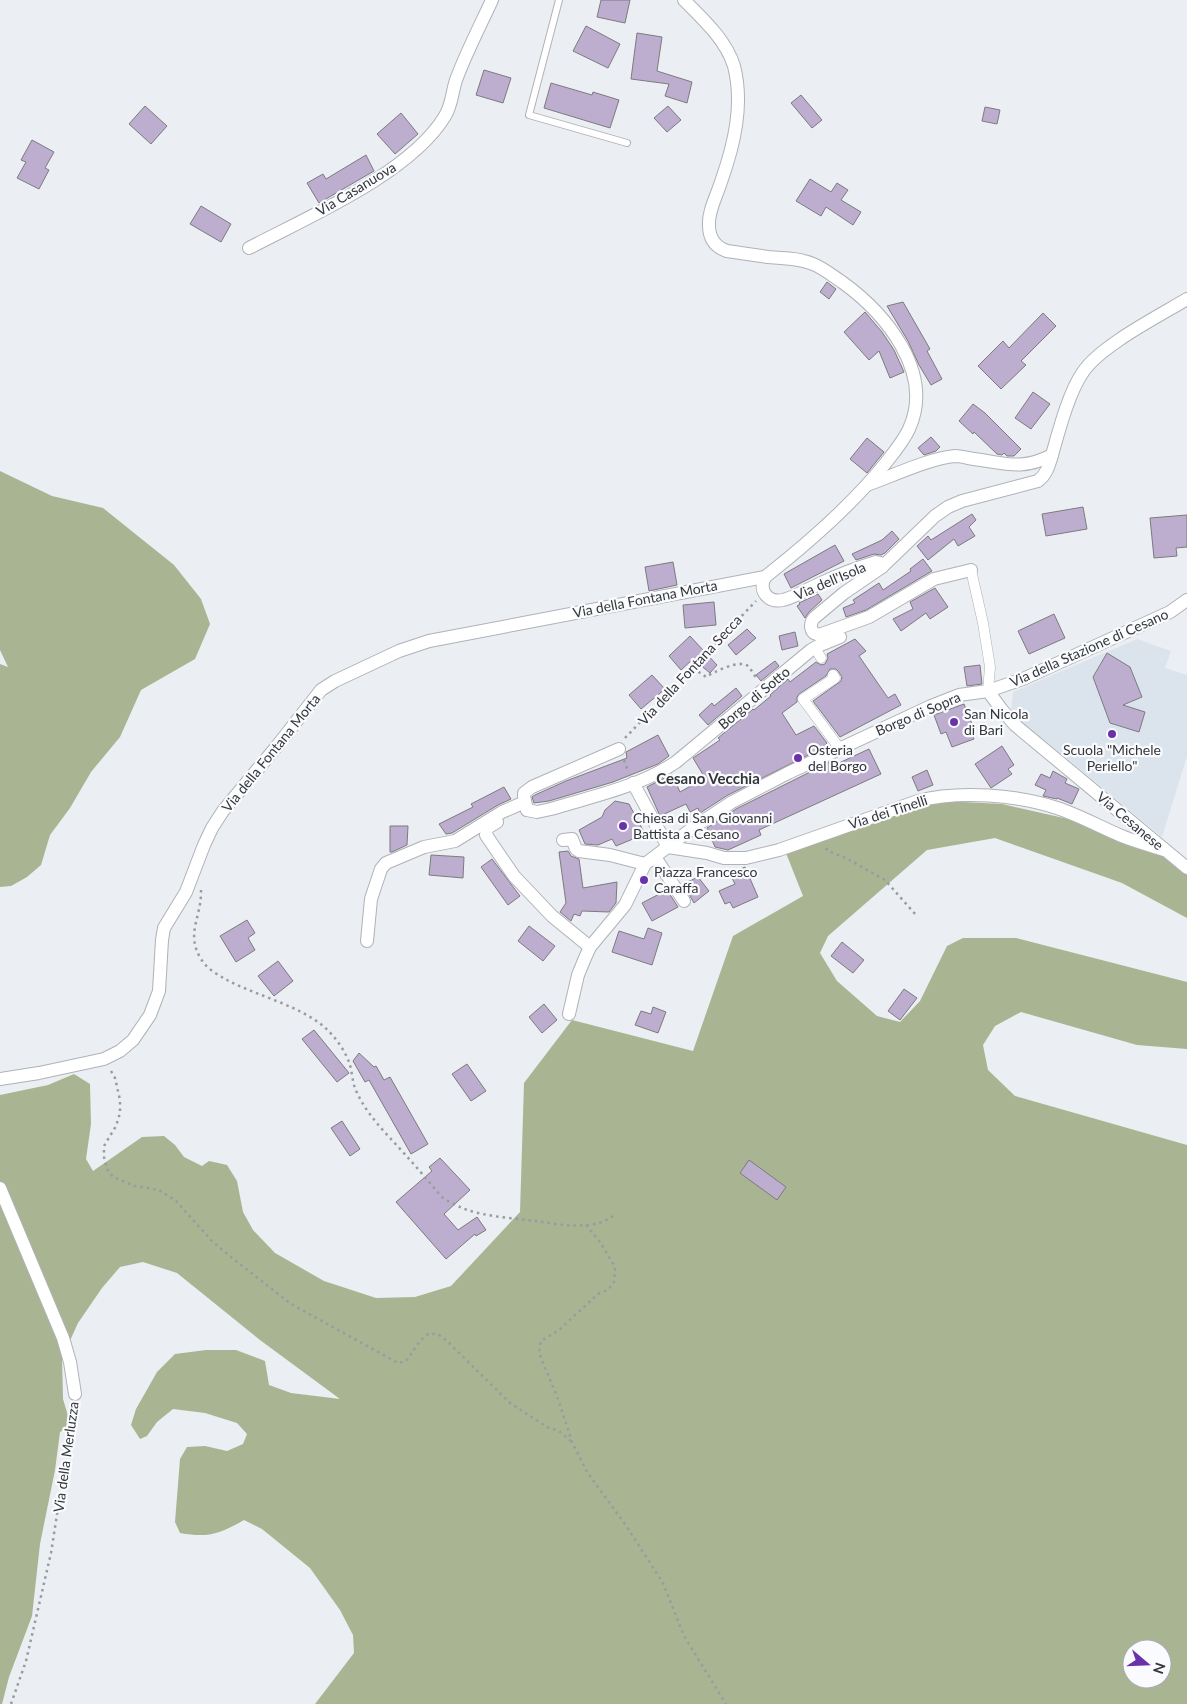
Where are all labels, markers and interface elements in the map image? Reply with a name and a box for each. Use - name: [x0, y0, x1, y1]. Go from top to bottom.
- street label: Via Casanuova: [313, 158, 399, 219]
- street label: Via dell'Isola: [791, 558, 868, 603]
- street label: Via della Fontana Morta: [571, 576, 719, 621]
- street label: Via della Stazione di Cesano: [1007, 605, 1171, 690]
- street label: Via della Fontana Secca: [634, 611, 745, 728]
- street label: Borgo di Sotto: [714, 663, 793, 732]
- street label: Borgo di Sopra: [873, 688, 963, 739]
- street label: Via della Fontana Morta: [218, 690, 323, 815]
- place label: San Nicola di Bari: [964, 705, 1029, 738]
- marker: San Nicola di Bari: [948, 716, 960, 728]
- marker: Scuola "Michele Periello": [1106, 728, 1118, 740]
- place label: Osteria del Borgo: [808, 741, 867, 774]
- place label: Scuola "Michele Periello": [1063, 741, 1161, 774]
- marker: Osteria del Borgo: [792, 752, 804, 764]
- district label: Cesano Vecchia: [656, 769, 760, 787]
- street label: Via Cesanese: [1094, 788, 1167, 853]
- street label: Via dei Tinelli: [846, 791, 929, 832]
- place label: Chiesa di San Giovanni Battista a Cesano: [633, 809, 772, 842]
- marker: Chiesa di San Giovanni Battista a Cesano: [617, 820, 629, 832]
- place label: Piazza Francesco Caraffa: [654, 863, 758, 896]
- marker: Piazza Francesco Caraffa: [638, 874, 650, 886]
- street label: Via della Merluzza: [49, 1400, 82, 1513]
- north arrow: [1122, 1639, 1172, 1689]
- text: N: [1150, 1661, 1170, 1676]

